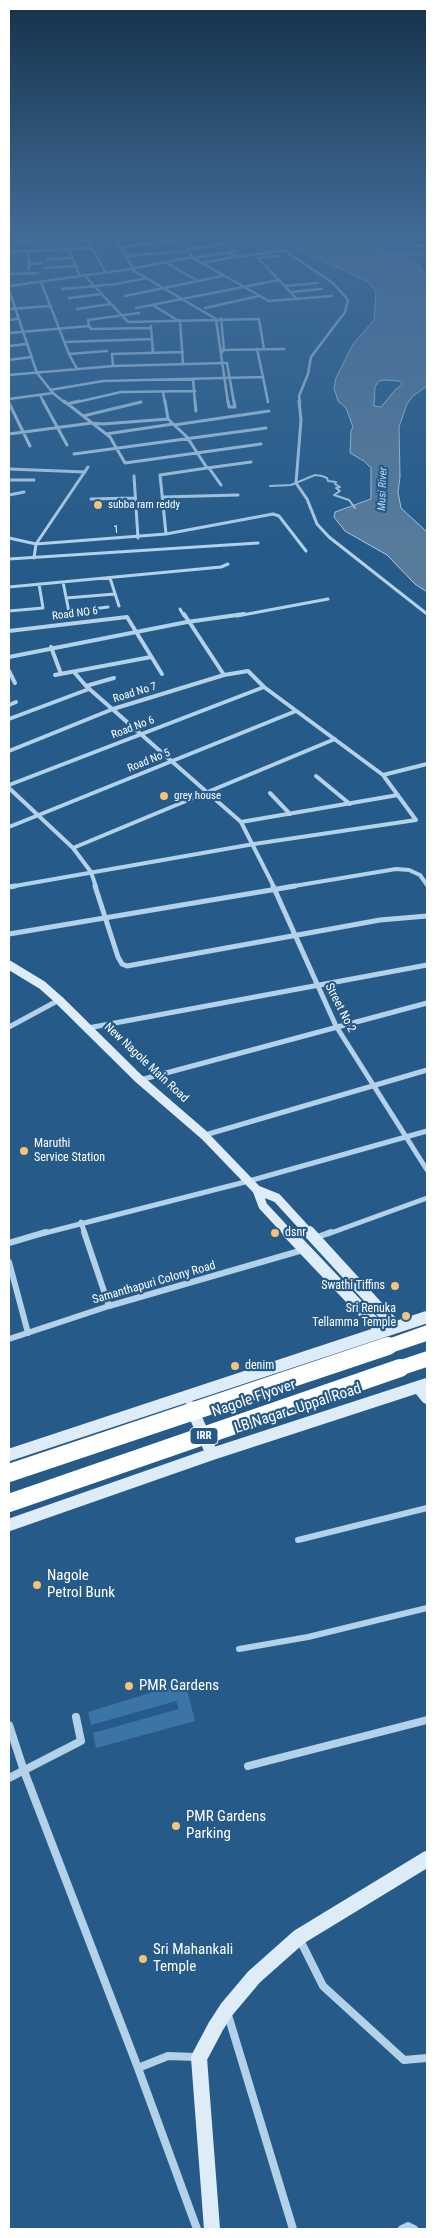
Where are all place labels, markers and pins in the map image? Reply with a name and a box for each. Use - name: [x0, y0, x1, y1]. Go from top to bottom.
- place label: subba ram reddy: [108, 498, 180, 512]
- marker: subba ram reddy: [92, 499, 104, 511]
- place label: grey house: [174, 789, 221, 803]
- marker: grey house: [158, 790, 170, 802]
- place label: Maruthi Service Station: [34, 1137, 105, 1165]
- marker: Maruthi Service Station: [18, 1145, 30, 1157]
- place label: dsnr: [285, 1226, 306, 1240]
- marker: dsnr: [269, 1227, 281, 1239]
- place label: Swathi Tiffins: [321, 1279, 385, 1293]
- marker: Swathi Tiffins: [389, 1280, 401, 1292]
- place label: Sri Renuka Tellamma Temple: [312, 1302, 396, 1330]
- marker: Sri Renuka Tellamma Temple: [400, 1310, 412, 1322]
- place label: denim: [245, 1359, 274, 1373]
- marker: denim: [229, 1360, 241, 1372]
- place label: Nagole Petrol Bunk: [47, 1567, 115, 1602]
- marker: Nagole Petrol Bunk: [31, 1579, 43, 1591]
- place label: PMR Gardens: [139, 1677, 219, 1695]
- marker: PMR Gardens: [123, 1680, 135, 1692]
- place label: PMR Gardens Parking: [186, 1808, 266, 1843]
- marker: PMR Gardens Parking: [170, 1820, 182, 1832]
- place label: Sri Mahankali Temple: [153, 1941, 233, 1976]
- marker: Sri Mahankali Temple: [137, 1953, 149, 1965]

